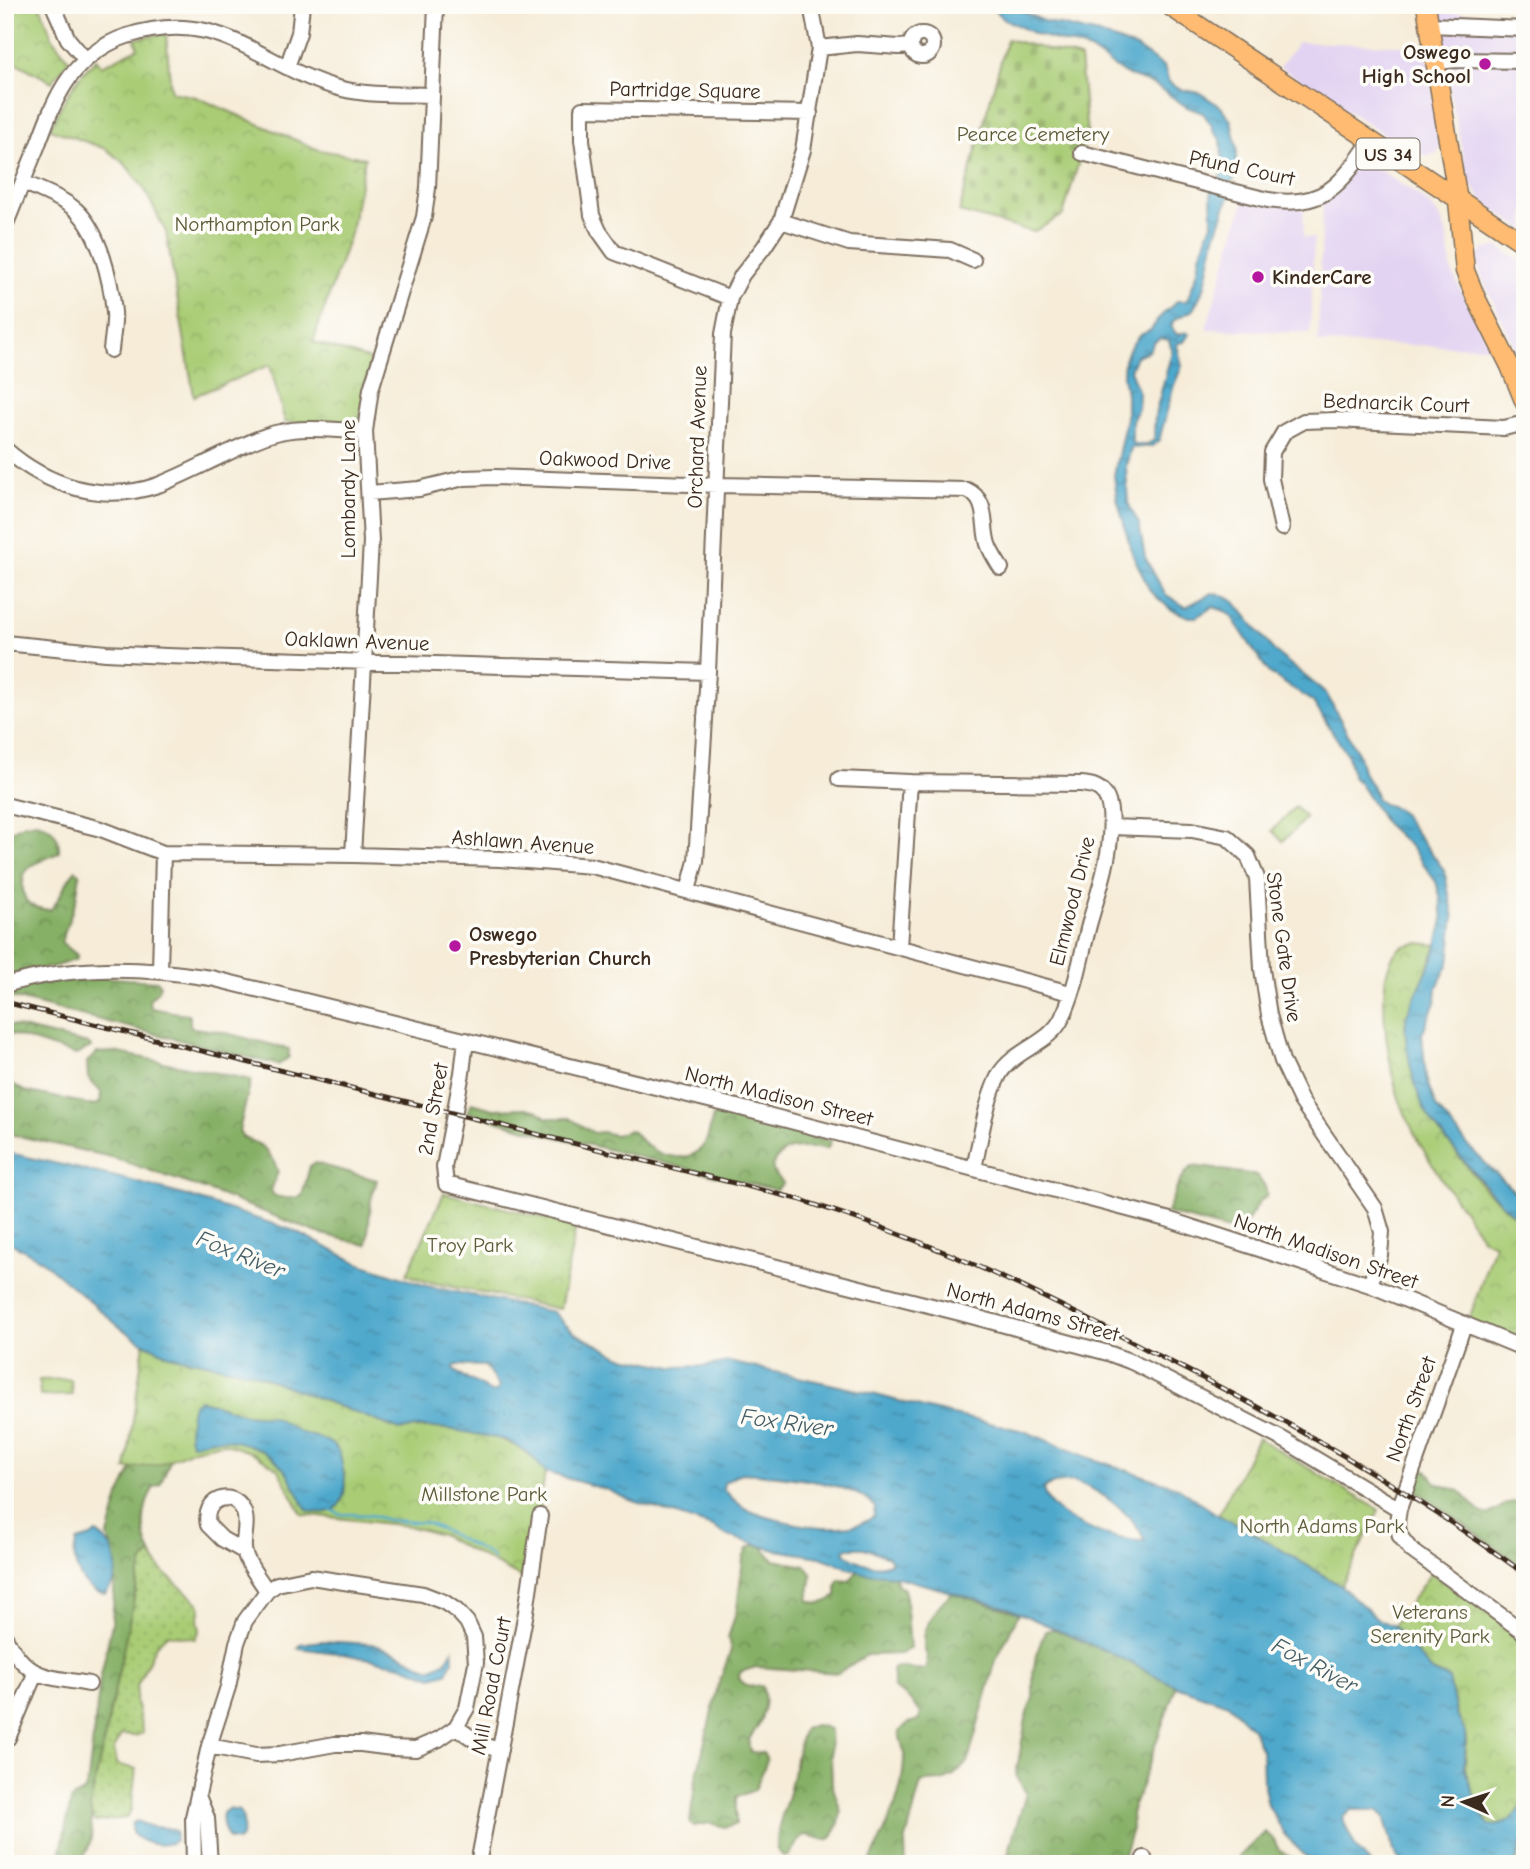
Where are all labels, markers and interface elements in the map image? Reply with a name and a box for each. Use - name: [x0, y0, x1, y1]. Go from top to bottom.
- place label: Oswego High School: [1362, 40, 1471, 88]
- marker: Oswego High School: [1477, 56, 1493, 72]
- street label: Partridge Square: [609, 77, 761, 103]
- park label: Pearce Cemetery: [957, 122, 1110, 146]
- road number: US 34: [1356, 138, 1420, 170]
- street label: Pfund Court: [1187, 145, 1298, 191]
- park label: Northampton Park: [174, 212, 340, 236]
- place label: KinderCare: [1272, 265, 1372, 289]
- marker: KinderCare: [1250, 269, 1266, 285]
- street label: Orchard Avenue: [683, 365, 711, 509]
- street label: Bednarcik Court: [1323, 388, 1470, 418]
- street label: Lombardy Lane: [336, 419, 360, 559]
- street label: Oakwood Drive: [538, 446, 672, 474]
- street label: Oaklawn Avenue: [284, 626, 430, 656]
- street label: Ashlawn Avenue: [451, 825, 595, 859]
- street label: Elmwood Drive: [1044, 834, 1100, 968]
- street label: Stone Gate Drive: [1262, 870, 1306, 1024]
- place label: Oswego Presbyterian Church: [469, 922, 651, 970]
- marker: Oswego Presbyterian Church: [447, 938, 463, 954]
- street label: 2nd Street: [413, 1060, 453, 1157]
- street label: North Madison Street: [683, 1061, 876, 1131]
- street label: North Madison Street: [1231, 1208, 1422, 1294]
- water label: Fox River: [193, 1225, 290, 1285]
- park label: Troy Park: [427, 1233, 513, 1257]
- street label: North Adams Street: [944, 1277, 1123, 1347]
- street label: North Street: [1381, 1352, 1441, 1465]
- water label: Fox River: [739, 1403, 836, 1442]
- park label: Millstone Park: [421, 1482, 547, 1506]
- park label: North Adams Park: [1239, 1514, 1405, 1538]
- park label: Veterans Serenity Park: [1370, 1600, 1490, 1648]
- street label: Mill Road Court: [466, 1614, 516, 1757]
- water label: Fox River: [1267, 1632, 1363, 1700]
- north arrow: [1428, 1768, 1498, 1838]
- text: N: [1437, 1794, 1459, 1808]

